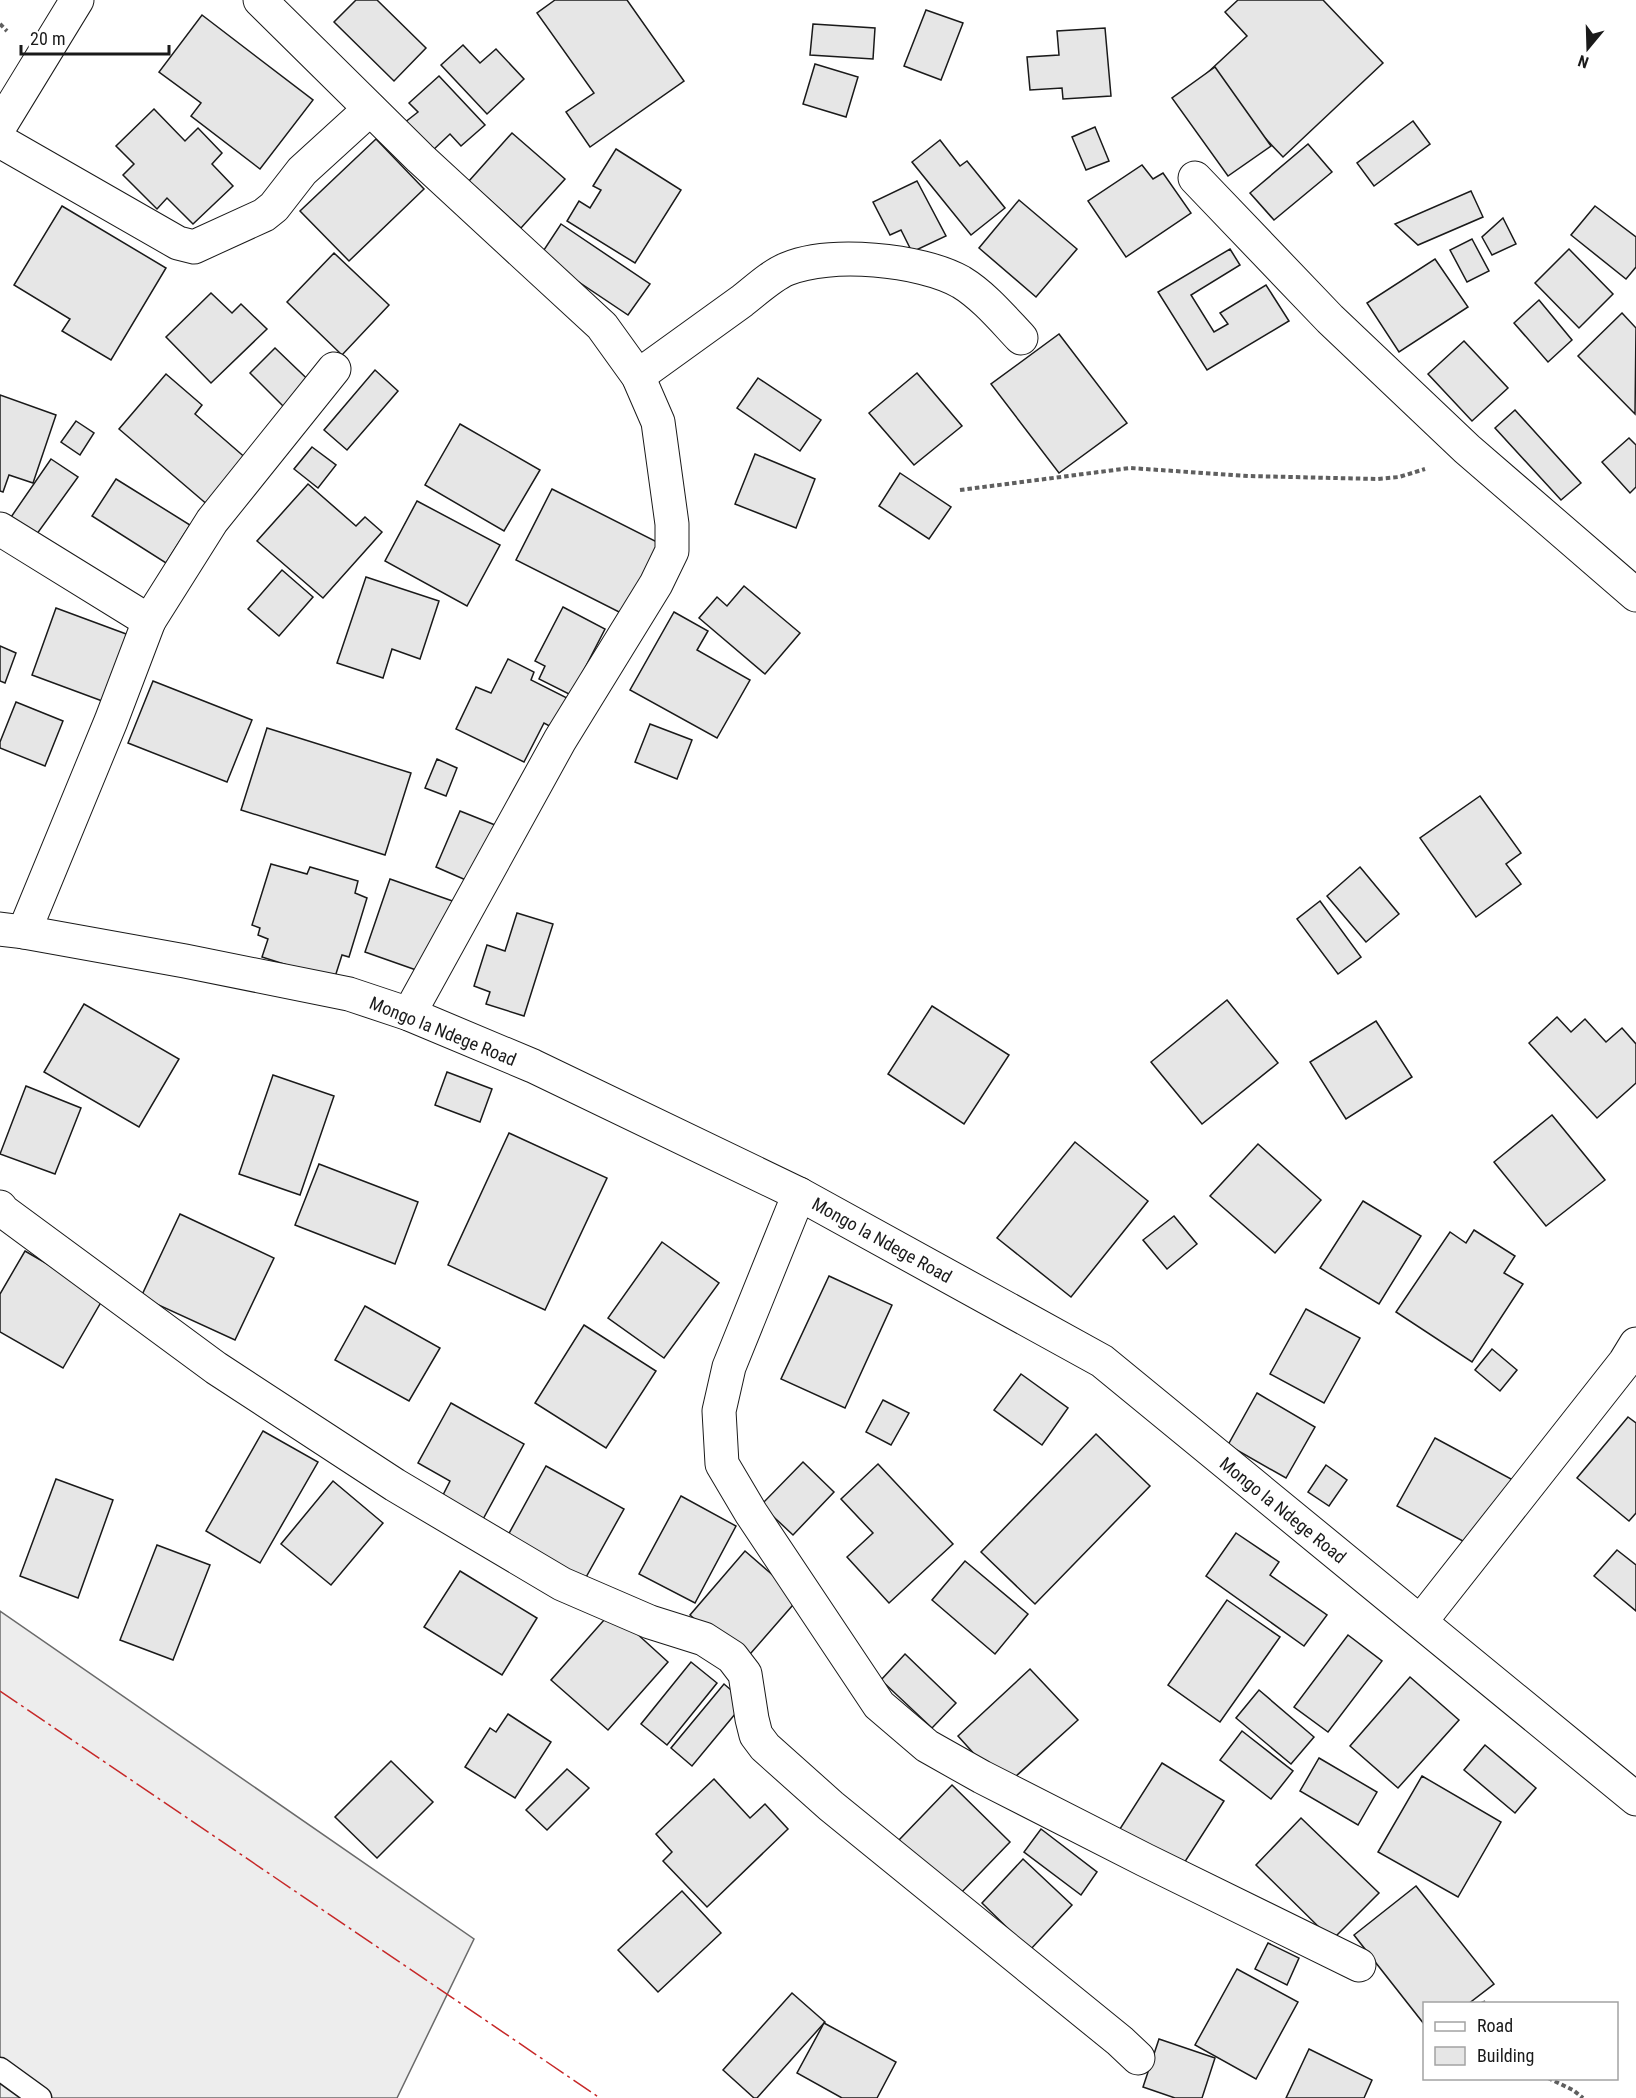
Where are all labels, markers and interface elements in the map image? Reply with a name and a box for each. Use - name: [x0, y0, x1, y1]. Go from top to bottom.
- scale bar: [21, 18, 170, 56]
- north arrow: [1558, 18, 1618, 78]
- text: 20 m: [30, 28, 65, 49]
- text: N: [1576, 51, 1591, 72]
- street label: Mongo la Ndege Road: [367, 992, 519, 1070]
- street label: Mongo la Ndege Road: [809, 1193, 955, 1287]
- street label: Mongo la Ndege Road: [1216, 1453, 1350, 1567]
- legend: [1423, 2002, 1618, 2080]
- text: Road: [1477, 2015, 1513, 2036]
- text: Building: [1477, 2045, 1534, 2066]

